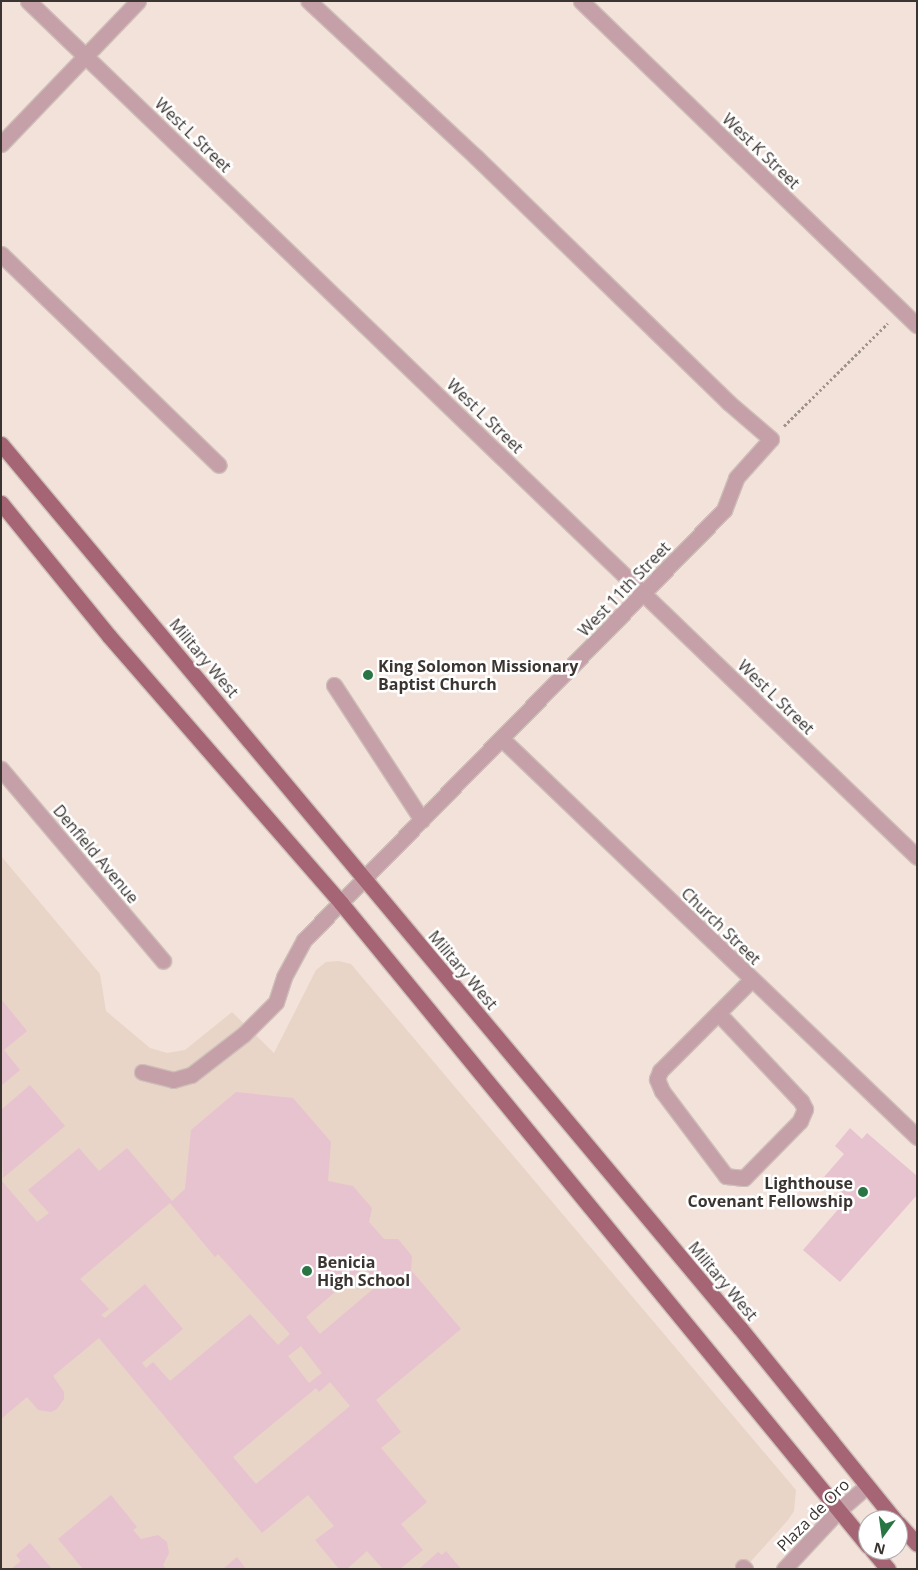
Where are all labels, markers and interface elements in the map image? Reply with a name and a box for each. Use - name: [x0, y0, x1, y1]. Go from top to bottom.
- street label: West L Street: [151, 94, 235, 176]
- street label: West K Street: [718, 109, 804, 193]
- street label: West L Street: [443, 375, 527, 457]
- street label: West 11th Street: [574, 538, 674, 640]
- street label: Military West: [166, 615, 242, 701]
- place label: King Solomon Missionary Baptist Church: [378, 656, 578, 694]
- street label: West L Street: [734, 656, 818, 738]
- marker: King Solomon Missionary Baptist Church: [362, 669, 374, 681]
- street label: Denfield Avenue: [49, 801, 143, 907]
- street label: Church Street: [677, 883, 765, 969]
- street label: Military West: [425, 927, 501, 1013]
- place label: Lighthouse Covenant Fellowship: [687, 1173, 853, 1211]
- marker: Lighthouse Covenant Fellowship: [857, 1186, 869, 1198]
- street label: Military West: [685, 1238, 761, 1324]
- place label: Benicia High School: [317, 1252, 410, 1290]
- marker: Benicia High School: [301, 1265, 313, 1277]
- street label: Plaza de Oro: [773, 1475, 853, 1555]
- north arrow: [858, 1510, 908, 1560]
- text: N: [872, 1538, 887, 1560]

